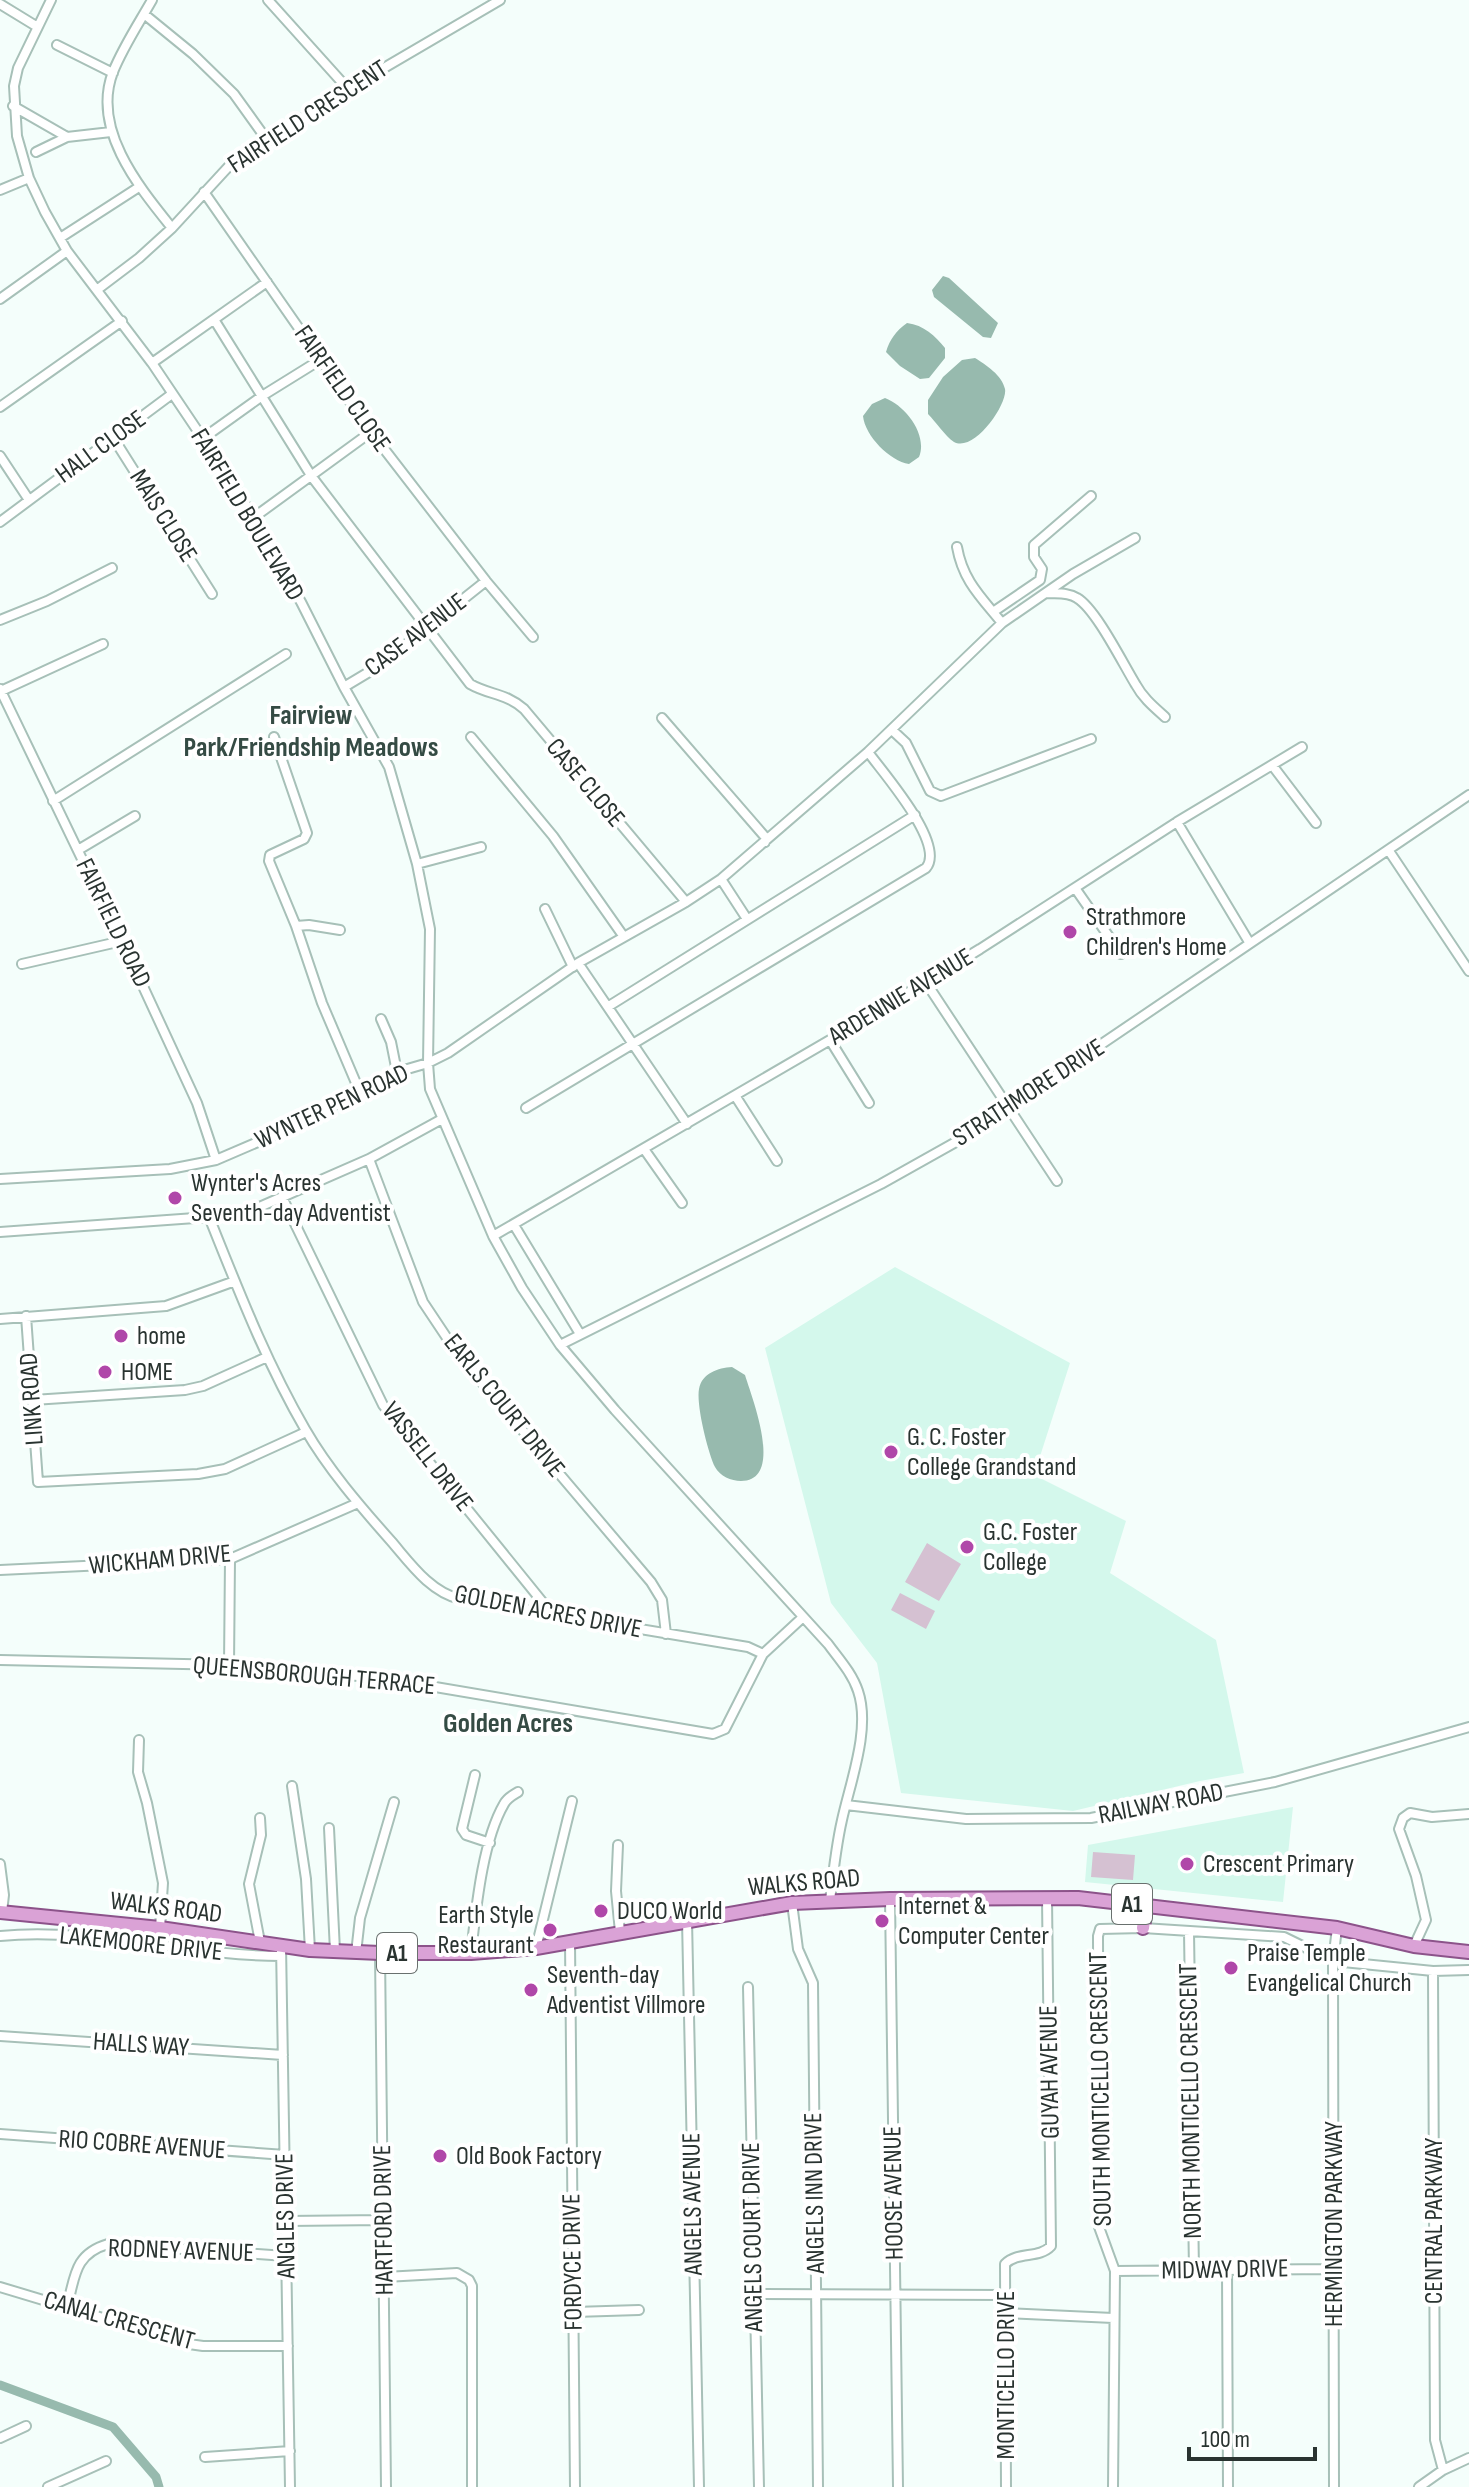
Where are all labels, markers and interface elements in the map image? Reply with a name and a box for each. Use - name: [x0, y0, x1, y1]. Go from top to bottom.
- street label: FAIRFIELD CRESCENT: [222, 54, 394, 180]
- street label: FAIRFIELD CLOSE: [287, 320, 397, 458]
- street label: HALL CLOSE: [50, 404, 152, 490]
- street label: FAIRFIELD BOULEVARD: [183, 423, 311, 607]
- street label: MAIS CLOSE: [122, 464, 204, 568]
- street label: CASE AVENUE: [359, 587, 473, 683]
- district label: Fairview Park/Friendship Meadows: [184, 699, 438, 764]
- street label: CASE CLOSE: [539, 732, 631, 834]
- street label: FAIRFIELD ROAD: [69, 854, 157, 992]
- place label: Strathmore Children's Home: [1086, 902, 1227, 963]
- marker: Strathmore Children's Home: [1061, 923, 1079, 941]
- street label: ARDENNIE AVENUE: [822, 942, 979, 1053]
- street label: STRATHMORE DRIVE: [947, 1032, 1111, 1154]
- street label: WYNTER PEN ROAD: [250, 1058, 414, 1156]
- place label: Wynter's Acres Seventh-day Adventist: [191, 1168, 391, 1229]
- marker: Wynter's Acres Seventh-day Adventist: [166, 1189, 184, 1207]
- place label: home: [137, 1321, 186, 1352]
- marker: home: [112, 1327, 130, 1345]
- street label: EARLS COURT DRIVE: [437, 1328, 571, 1484]
- street label: LINK ROAD: [13, 1352, 51, 1446]
- place label: HOME: [121, 1357, 173, 1388]
- marker: HOME: [96, 1363, 114, 1381]
- street label: VASSELL DRIVE: [375, 1396, 479, 1518]
- place label: G. C. Foster College Grandstand: [907, 1422, 1076, 1483]
- marker: G. C. Foster College Grandstand: [882, 1443, 900, 1461]
- place label: G.C. Foster College: [983, 1517, 1078, 1578]
- street label: WICKHAM DRIVE: [88, 1538, 232, 1582]
- marker: G.C. Foster College: [958, 1538, 976, 1556]
- street label: GOLDEN ACRES DRIVE: [452, 1579, 644, 1645]
- street label: QUEENSBOROUGH TERRACE: [192, 1650, 436, 1702]
- district label: Golden Acres: [443, 1707, 573, 1740]
- street label: RAILWAY ROAD: [1096, 1777, 1226, 1831]
- place label: Crescent Primary: [1203, 1849, 1354, 1880]
- marker: Crescent Primary: [1178, 1855, 1196, 1873]
- street label: WALKS ROAD: [747, 1863, 861, 1903]
- road number: A1: [1112, 1884, 1152, 1924]
- street label: WALKS ROAD: [108, 1886, 224, 1930]
- place label: Internet & Computer Center: [898, 1891, 1050, 1952]
- place label: DUCO World: [617, 1896, 722, 1927]
- place label: Earth Style Restaurant: [438, 1900, 534, 1961]
- marker: DUCO World: [592, 1902, 610, 1920]
- marker: Internet & Computer Center: [873, 1912, 891, 1930]
- street label: LAKEMOORE DRIVE: [58, 1920, 224, 1968]
- marker: Earth Style Restaurant: [541, 1921, 559, 1939]
- road number: A1: [377, 1933, 417, 1973]
- place label: Praise Temple Evangelical Church: [1247, 1938, 1412, 1999]
- street label: SOUTH MONTICELLO CRESCENT: [1083, 1951, 1119, 2227]
- marker: Praise Temple Evangelical Church: [1222, 1959, 1240, 1977]
- place label: Seventh-day Adventist Villmore: [546, 1960, 706, 2021]
- street label: NORTH MONTICELLO CRESCENT: [1173, 1963, 1209, 2239]
- marker: Seventh-day Adventist Villmore: [522, 1981, 540, 1999]
- street label: GUYAH AVENUE: [1033, 2005, 1067, 2139]
- street label: HALLS WAY: [92, 2026, 190, 2064]
- street label: ANGELS INN DRIVE: [798, 2112, 832, 2275]
- street label: HERMINGTON PARKWAY: [1319, 2121, 1350, 2327]
- street label: RIO COBRE AVENUE: [57, 2124, 227, 2166]
- street label: HOOSE AVENUE: [877, 2126, 911, 2260]
- street label: ANGELS AVENUE: [676, 2132, 710, 2277]
- street label: CENTRAL PARKWAY: [1419, 2138, 1450, 2304]
- place label: Old Book Factory: [456, 2141, 602, 2172]
- street label: ANGELS COURT DRIVE: [736, 2142, 770, 2333]
- street label: HARTFORD DRIVE: [367, 2144, 401, 2296]
- marker: Old Book Factory: [431, 2147, 449, 2165]
- street label: ANGLES DRIVE: [269, 2153, 303, 2280]
- street label: FORDYCE DRIVE: [556, 2193, 590, 2331]
- street label: RODNEY AVENUE: [107, 2233, 255, 2269]
- street label: MIDWAY DRIVE: [1161, 2253, 1289, 2287]
- street label: CANAL CRESCENT: [40, 2285, 198, 2357]
- street label: MONTICELLO DRIVE: [991, 2291, 1022, 2459]
- scale bar: [1189, 2411, 1315, 2461]
- text: 100 m: [1201, 2425, 1250, 2454]

